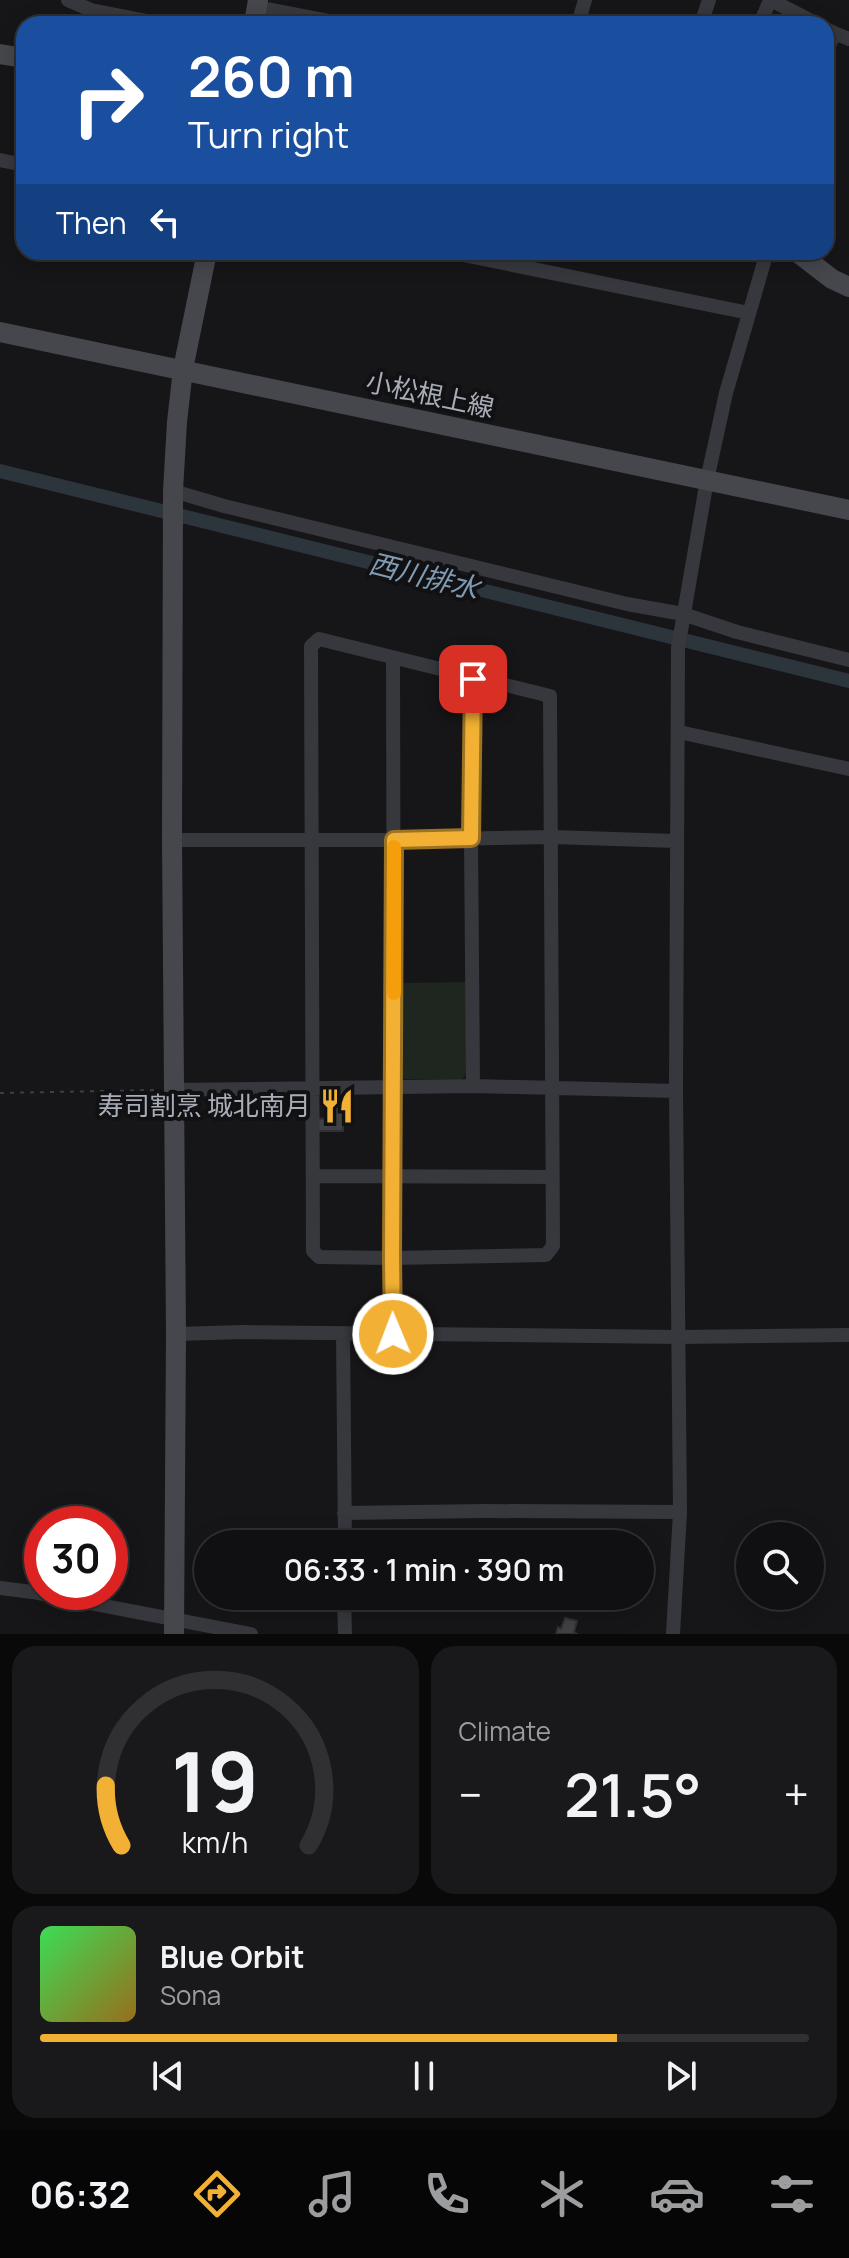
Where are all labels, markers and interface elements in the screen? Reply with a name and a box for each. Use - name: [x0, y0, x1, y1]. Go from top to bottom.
- text: 260 m: [188, 37, 355, 114]
- icon: right: [56, 48, 160, 152]
- text: Turn right: [188, 110, 349, 159]
- icon: left: [143, 200, 187, 244]
- text: Then: [56, 202, 127, 243]
- street label: 小松根上線: [363, 363, 498, 425]
- water label: 西川排水: [365, 543, 486, 608]
- pin: [439, 645, 507, 713]
- icon: arrive: [451, 657, 495, 701]
- place label: 寿司割烹 城北南月: [98, 1087, 311, 1123]
- restaurant icon: 寿司割烹 城北南月: [318, 1087, 356, 1125]
- position arrow: [351, 1292, 435, 1376]
- speed limit sign: 30: [24, 1506, 128, 1610]
- map controls: [736, 1522, 824, 1610]
- button: search: [736, 1522, 824, 1610]
- text: 06:33 · 1 min · 390 m: [284, 1549, 564, 1590]
- text: Climate: [459, 1713, 551, 1749]
- text: 19: [171, 1723, 259, 1837]
- text: 21.5°: [564, 1753, 702, 1835]
- text: −: [459, 1764, 482, 1824]
- text: +: [784, 1764, 809, 1824]
- text: km/h: [182, 1823, 248, 1862]
- text: Blue Orbit: [160, 1936, 305, 1977]
- text: Sona: [160, 1977, 221, 2013]
- icon: previous: [146, 2054, 190, 2098]
- icon: pause: [402, 2054, 446, 2098]
- icon: next: [659, 2054, 703, 2098]
- icon: directions: [189, 2166, 245, 2222]
- icon: music: [304, 2166, 360, 2222]
- icon: phone: [419, 2166, 475, 2222]
- icon: climate: [534, 2166, 590, 2222]
- icon: car: [649, 2166, 705, 2222]
- icon: filters: [764, 2166, 820, 2222]
- text: 06:32: [29, 2170, 130, 2219]

